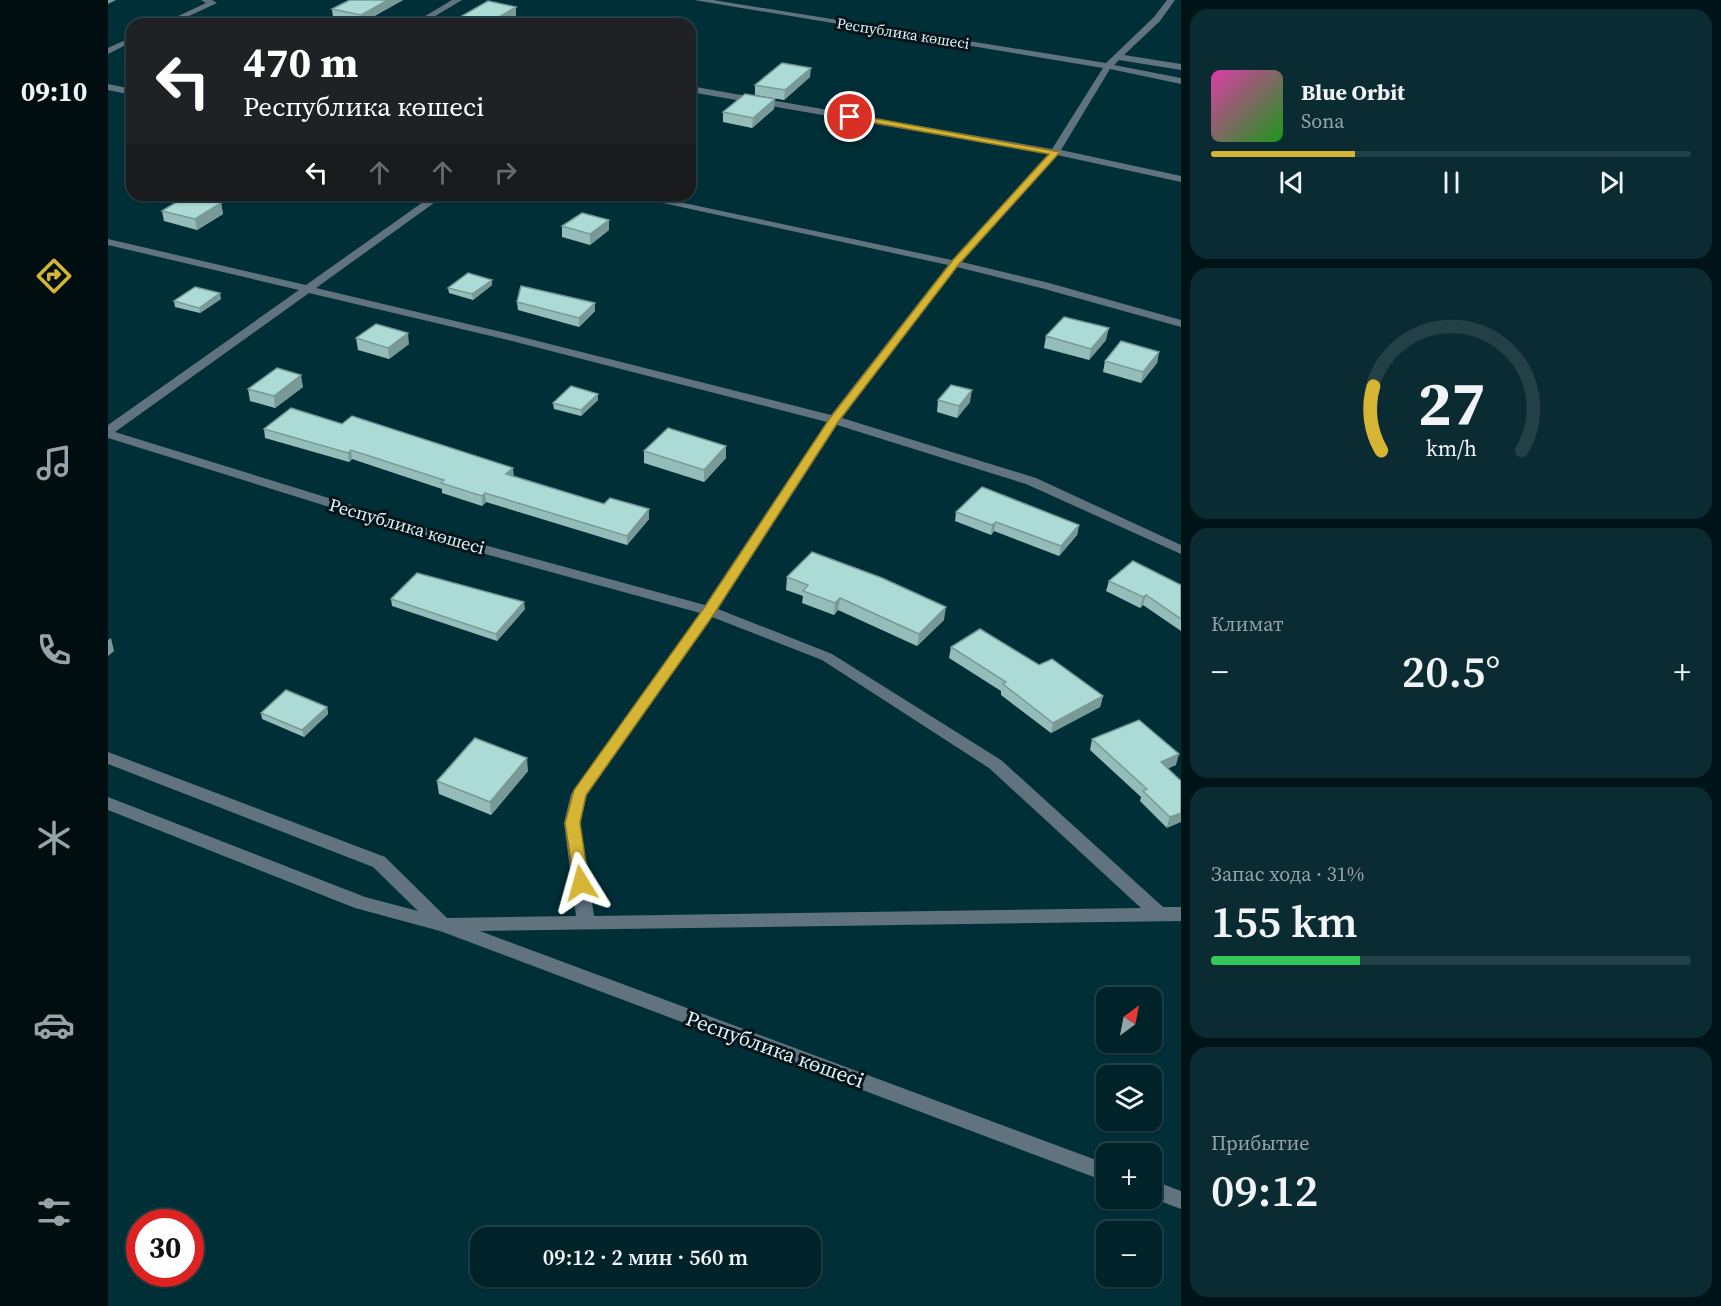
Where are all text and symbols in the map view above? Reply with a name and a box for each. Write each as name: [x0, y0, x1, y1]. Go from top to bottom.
street label: Республика көшесі: [835, 12, 971, 54]
text: 470 m: [243, 33, 358, 91]
icon: left: [144, 42, 222, 120]
text: 09:10: [21, 73, 87, 110]
text: Blue Orbit: [1301, 77, 1405, 107]
text: Республика көшесі: [243, 88, 484, 125]
pin: [824, 91, 875, 142]
icon: arrive: [833, 100, 866, 133]
text: Sona: [1301, 107, 1345, 135]
icon: left: [300, 156, 333, 189]
icon: ahead: [363, 156, 396, 189]
icon: ahead: [426, 156, 459, 189]
icon: right: [489, 156, 522, 189]
icon: previous: [1275, 166, 1308, 199]
icon: pause: [1435, 166, 1468, 199]
icon: next: [1595, 166, 1628, 199]
icon: directions: [33, 255, 75, 297]
text: 27: [1417, 360, 1485, 446]
text: km/h: [1425, 434, 1477, 463]
icon: music: [33, 442, 75, 484]
street label: Республика көшесі: [326, 492, 488, 560]
text: Климат: [1211, 610, 1284, 638]
icon: phone: [33, 629, 75, 671]
text: 20.5°: [1402, 640, 1500, 702]
text: −: [1211, 649, 1229, 694]
text: +: [1674, 649, 1691, 694]
icon: climate: [33, 817, 75, 859]
position arrow: [549, 851, 613, 915]
text: Запас хода · 31%: [1211, 860, 1364, 888]
text: 155 km: [1211, 890, 1358, 952]
north arrow: [1096, 987, 1162, 1053]
map controls: [1096, 987, 1162, 1287]
street label: Республика көшесі: [682, 1003, 868, 1095]
icon: car: [33, 1004, 75, 1046]
button: layers: [1096, 1065, 1162, 1131]
text: Прибытие: [1211, 1129, 1309, 1157]
button: +: [1096, 1143, 1162, 1209]
text: 09:12: [1211, 1159, 1318, 1221]
icon: filters: [33, 1191, 75, 1233]
speed limit sign: 30: [126, 1209, 204, 1287]
button: −: [1096, 1221, 1162, 1287]
text: 09:12 · 2 мин · 560 m: [543, 1242, 748, 1272]

